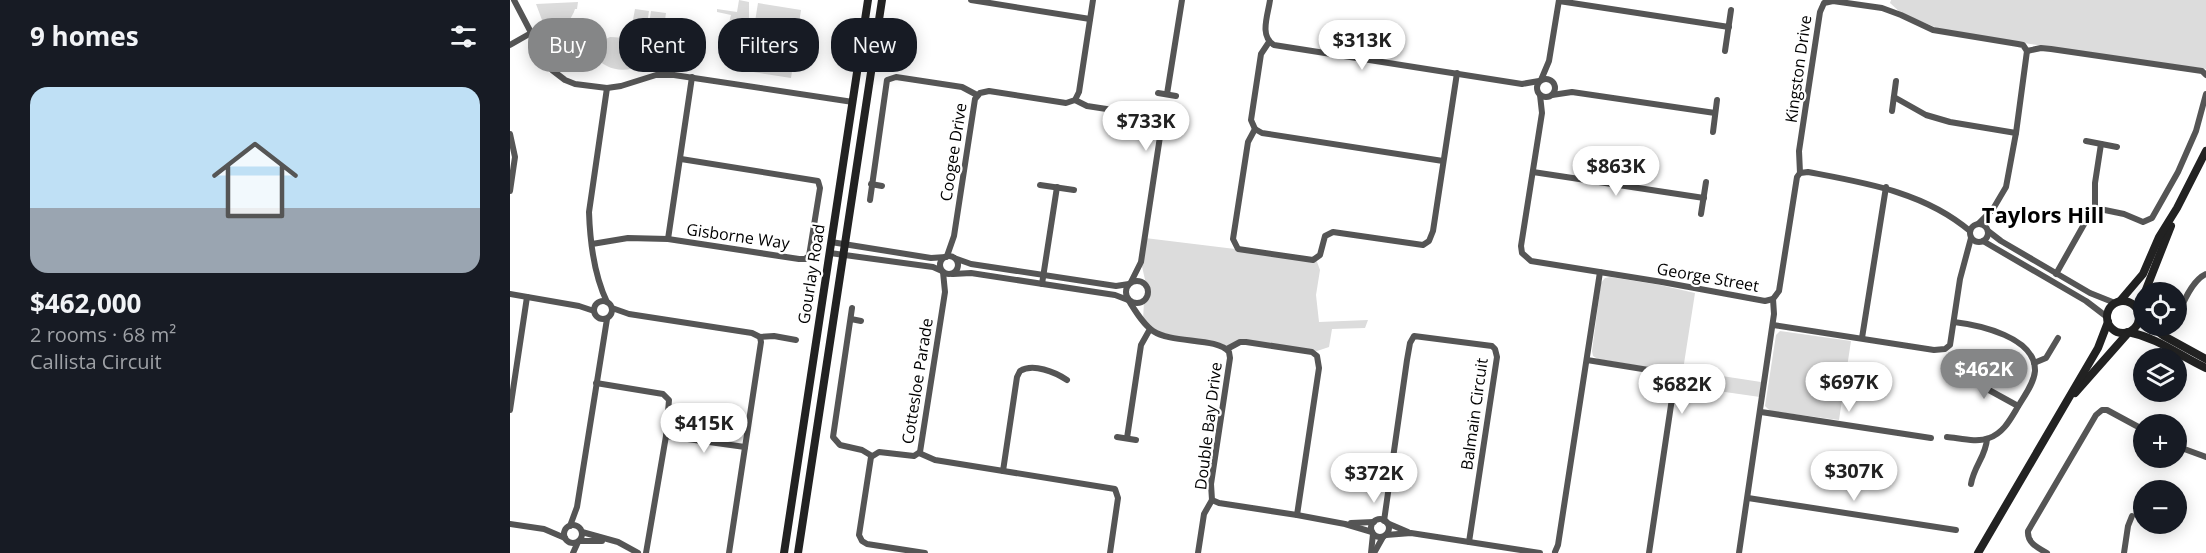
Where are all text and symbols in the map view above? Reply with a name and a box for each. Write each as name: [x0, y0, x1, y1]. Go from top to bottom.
street label: Kingston Drive: [1780, 14, 1816, 124]
text: 9 homes: [30, 18, 139, 54]
chip: Buy: [528, 18, 607, 72]
chip: Rent: [619, 18, 706, 72]
chip: Filters: [718, 18, 819, 72]
chip: New: [831, 18, 917, 72]
icon: filters: [447, 20, 480, 53]
pin: $313K: [1320, 20, 1404, 71]
text: $313K: [1332, 26, 1392, 53]
street label: Coogee Drive: [934, 101, 972, 203]
pin: $733K: [1104, 101, 1188, 152]
text: $733K: [1116, 107, 1176, 134]
icon: home: [201, 126, 309, 234]
pin: $863K: [1574, 146, 1658, 197]
text: $863K: [1586, 152, 1646, 179]
district label: Taylors Hill: [1982, 199, 2104, 229]
street label: Gisborne Way: [685, 218, 792, 254]
street label: Gourlay Road: [792, 222, 830, 326]
street label: George Street: [1655, 257, 1761, 297]
map controls: [2133, 282, 2187, 534]
button: locate: [2133, 282, 2187, 336]
text: $462,000: [30, 285, 141, 321]
street label: Cottesloe Parade: [896, 316, 938, 446]
text: 2 rooms · 68 m²: [30, 321, 176, 348]
text: Callista Circuit: [30, 348, 162, 375]
button: layers: [2133, 348, 2187, 402]
pin: $462K: [1942, 349, 2026, 400]
text: $462K: [1954, 355, 2014, 382]
street label: Balmain Circuit: [1455, 356, 1493, 471]
street label: Double Bay Drive: [1189, 361, 1227, 491]
pin: $697K: [1807, 362, 1891, 413]
pin: $682K: [1640, 364, 1724, 415]
text: $697K: [1819, 368, 1879, 395]
text: $682K: [1652, 370, 1712, 397]
pin: $415K: [662, 403, 746, 454]
text: $415K: [674, 409, 734, 436]
button: +: [2133, 414, 2187, 468]
pin: $307K: [1812, 451, 1896, 502]
pin: $372K: [1332, 453, 1416, 504]
text: $307K: [1824, 457, 1884, 484]
text: $372K: [1344, 459, 1404, 486]
button: −: [2133, 480, 2187, 534]

